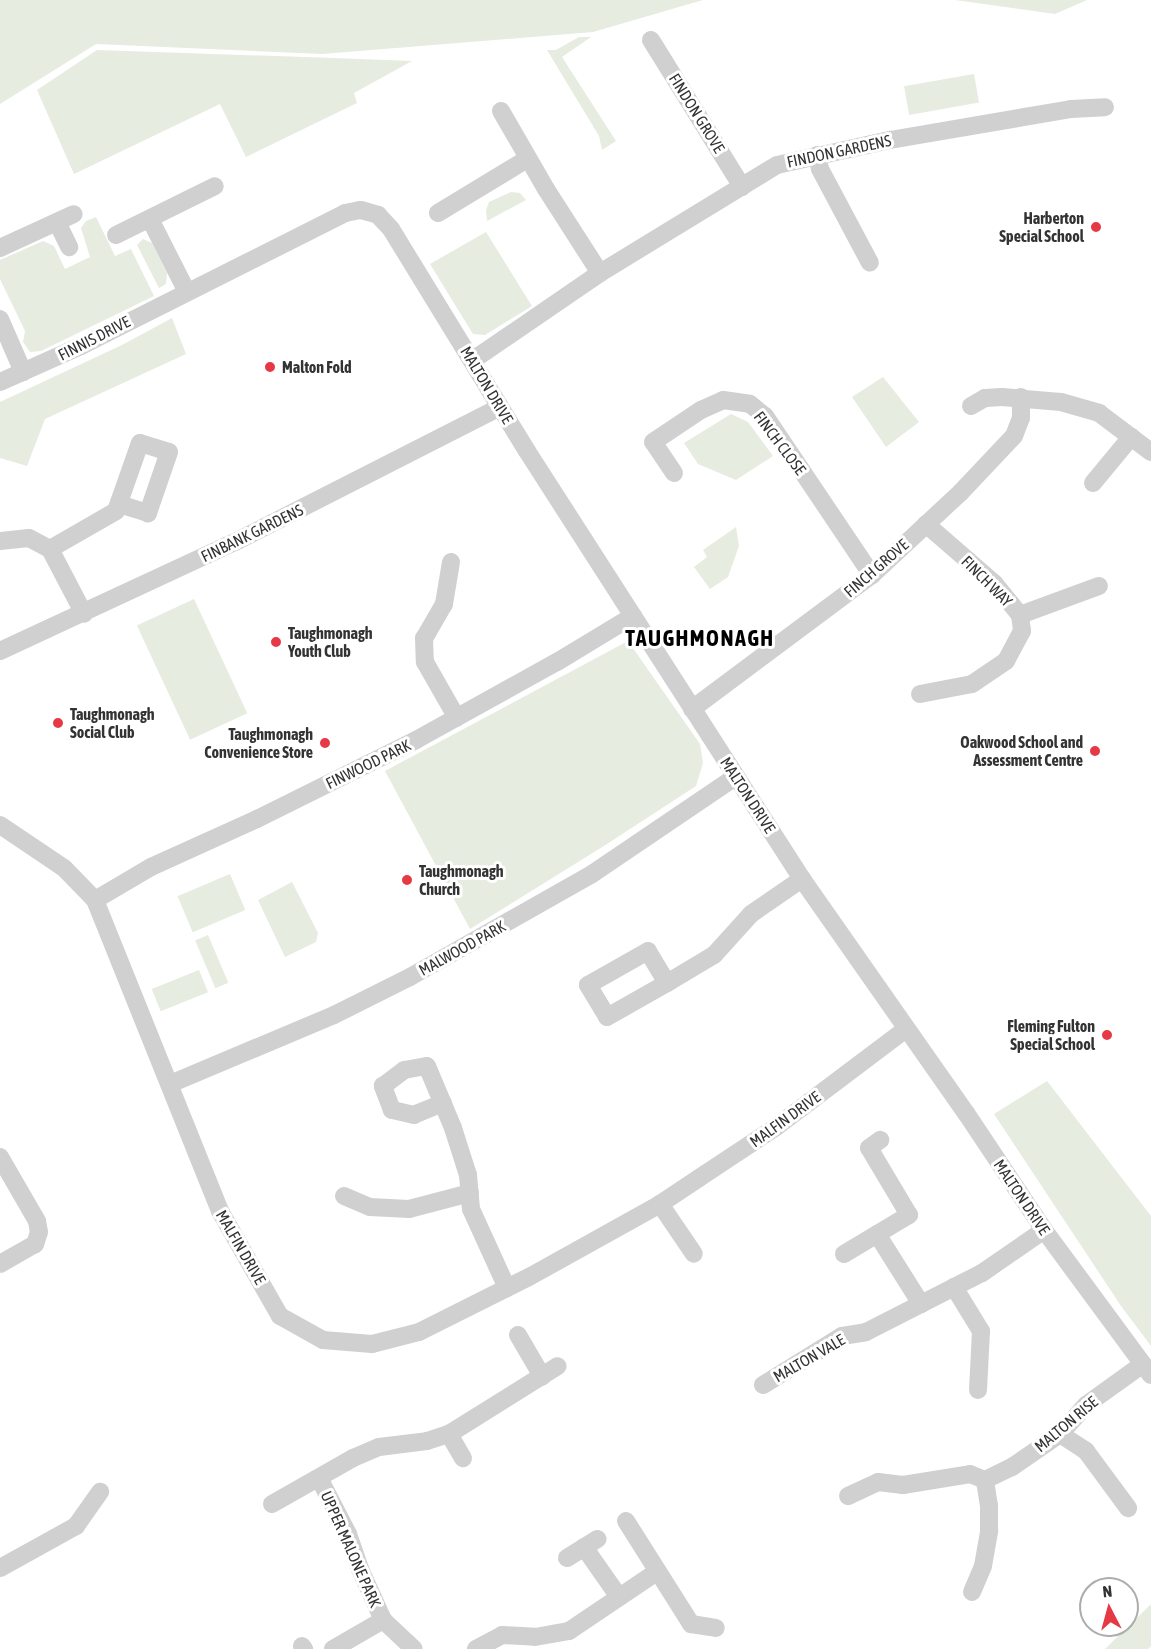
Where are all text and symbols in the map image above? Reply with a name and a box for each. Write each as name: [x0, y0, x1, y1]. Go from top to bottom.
street label: FINDON GROVE: [665, 70, 729, 156]
street label: FINDON GARDENS: [785, 131, 893, 171]
place label: Harberton Special School: [999, 208, 1084, 246]
marker: Harberton Special School: [1089, 220, 1103, 234]
street label: FINNIS DRIVE: [55, 312, 133, 364]
street label: MALTON DRIVE: [456, 343, 518, 427]
place label: Malton Fold: [282, 357, 352, 377]
marker: Malton Fold: [263, 360, 277, 374]
street label: FINCH CLOSE: [750, 407, 810, 479]
street label: FINBANK GARDENS: [198, 500, 306, 566]
street label: FINCH GROVE: [840, 535, 912, 601]
street label: FINCH WAY: [958, 552, 1016, 610]
place label: Taughmonagh Youth Club: [288, 623, 373, 661]
district label: TAUGHMONAGH: [625, 626, 775, 652]
marker: Taughmonagh Youth Club: [269, 635, 283, 649]
place label: Taughmonagh Social Club: [70, 704, 155, 742]
marker: Taughmonagh Social Club: [51, 716, 65, 730]
place label: Taughmonagh Convenience Store: [204, 724, 313, 762]
place label: Oakwood School and Assessment Centre: [960, 732, 1083, 770]
street label: FINWOOD PARK: [322, 735, 414, 793]
marker: Taughmonagh Convenience Store: [318, 736, 332, 750]
marker: Oakwood School and Assessment Centre: [1088, 744, 1102, 758]
street label: MALTON DRIVE: [716, 753, 780, 837]
place label: Taughmonagh Church: [419, 861, 504, 899]
marker: Taughmonagh Church: [400, 873, 414, 887]
street label: MALWOOD PARK: [415, 916, 509, 980]
place label: Fleming Fulton Special School: [1007, 1016, 1095, 1054]
marker: Fleming Fulton Special School: [1100, 1028, 1114, 1042]
street label: MALFIN DRIVE: [746, 1087, 824, 1151]
street label: MALTON DRIVE: [990, 1156, 1054, 1238]
street label: MALFIN DRIVE: [212, 1206, 270, 1288]
street label: MALTON VALE: [770, 1330, 848, 1386]
street label: MALTON RISE: [1030, 1392, 1102, 1456]
street label: UPPER MALONE PARK: [317, 1488, 385, 1610]
north arrow: [1079, 1577, 1139, 1637]
text: N: [1102, 1582, 1113, 1601]

